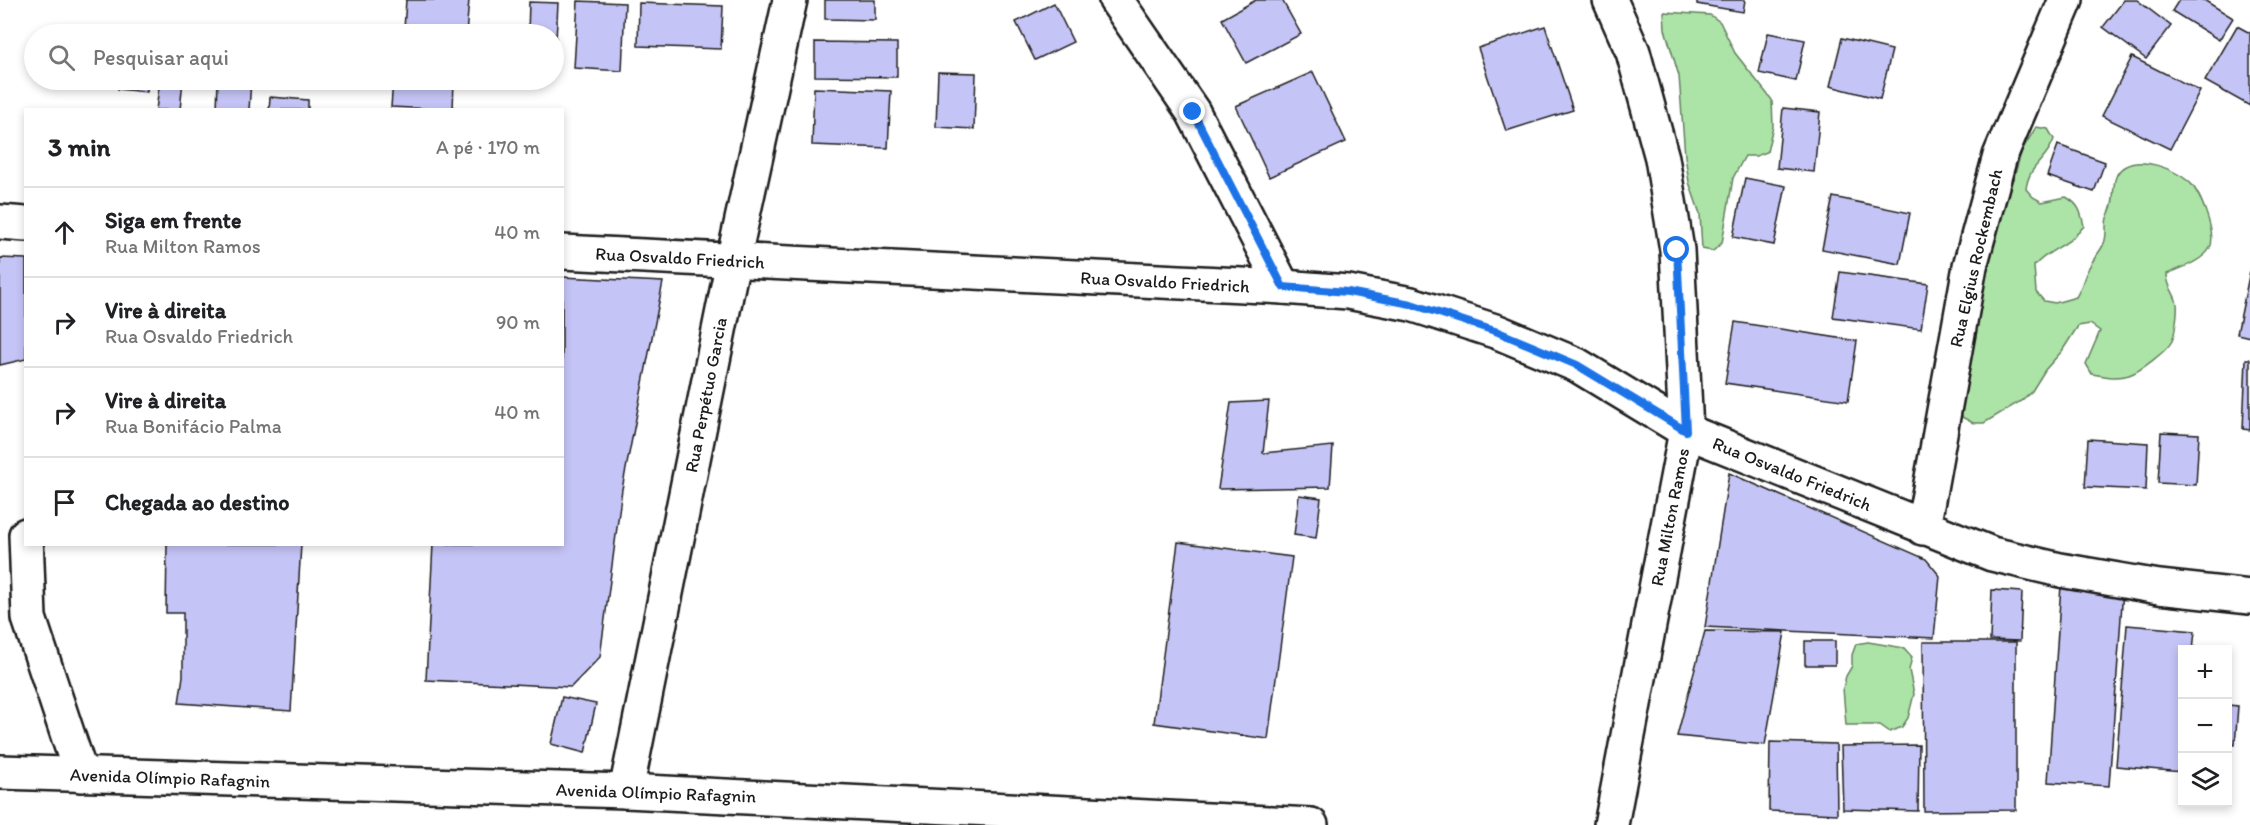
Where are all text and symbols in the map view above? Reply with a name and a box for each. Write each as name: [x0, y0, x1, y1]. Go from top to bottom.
search box: [24, 24, 564, 90]
icon: search: [45, 41, 78, 74]
text: Pesquisar aqui: [93, 44, 229, 71]
route end: [1179, 98, 1205, 124]
text: 3 min: [48, 131, 110, 163]
text: A pé · 170 m: [436, 135, 540, 159]
street label: Rua Elgius Rockembach: [1945, 166, 2007, 349]
text: Siga em frente: [105, 207, 241, 234]
icon: ahead: [48, 216, 81, 249]
text: 40 m: [494, 220, 540, 244]
text: Rua Milton Ramos: [105, 234, 261, 258]
route start: [1663, 236, 1689, 262]
street label: Rua Osvaldo Friedrich: [595, 243, 766, 273]
street label: Rua Osvaldo Friedrich: [1080, 267, 1251, 297]
text: Vire à direita: [105, 297, 226, 324]
icon: right: [48, 306, 81, 339]
text: 90 m: [496, 310, 540, 334]
street label: Rua Perpétuo Garcia: [680, 315, 732, 475]
text: Rua Osvaldo Friedrich: [105, 324, 293, 348]
text: Vire à direita: [105, 387, 226, 414]
icon: right: [48, 396, 81, 429]
text: 40 m: [494, 400, 540, 424]
text: Rua Bonifácio Palma: [105, 414, 282, 438]
street label: Rua Osvaldo Friedrich: [1709, 432, 1875, 516]
street label: Rua Milton Ramos: [1646, 446, 1694, 588]
icon: arrive: [48, 486, 81, 519]
text: Chegada ao destino: [105, 489, 289, 516]
map controls: [2178, 645, 2232, 807]
button: +: [2178, 645, 2232, 699]
button: −: [2178, 699, 2232, 753]
button: layers: [2178, 753, 2232, 807]
street label: Avenida Olímpio Rafagnin: [70, 764, 270, 792]
street label: Avenida Olímpio Rafagnin: [556, 779, 756, 807]

